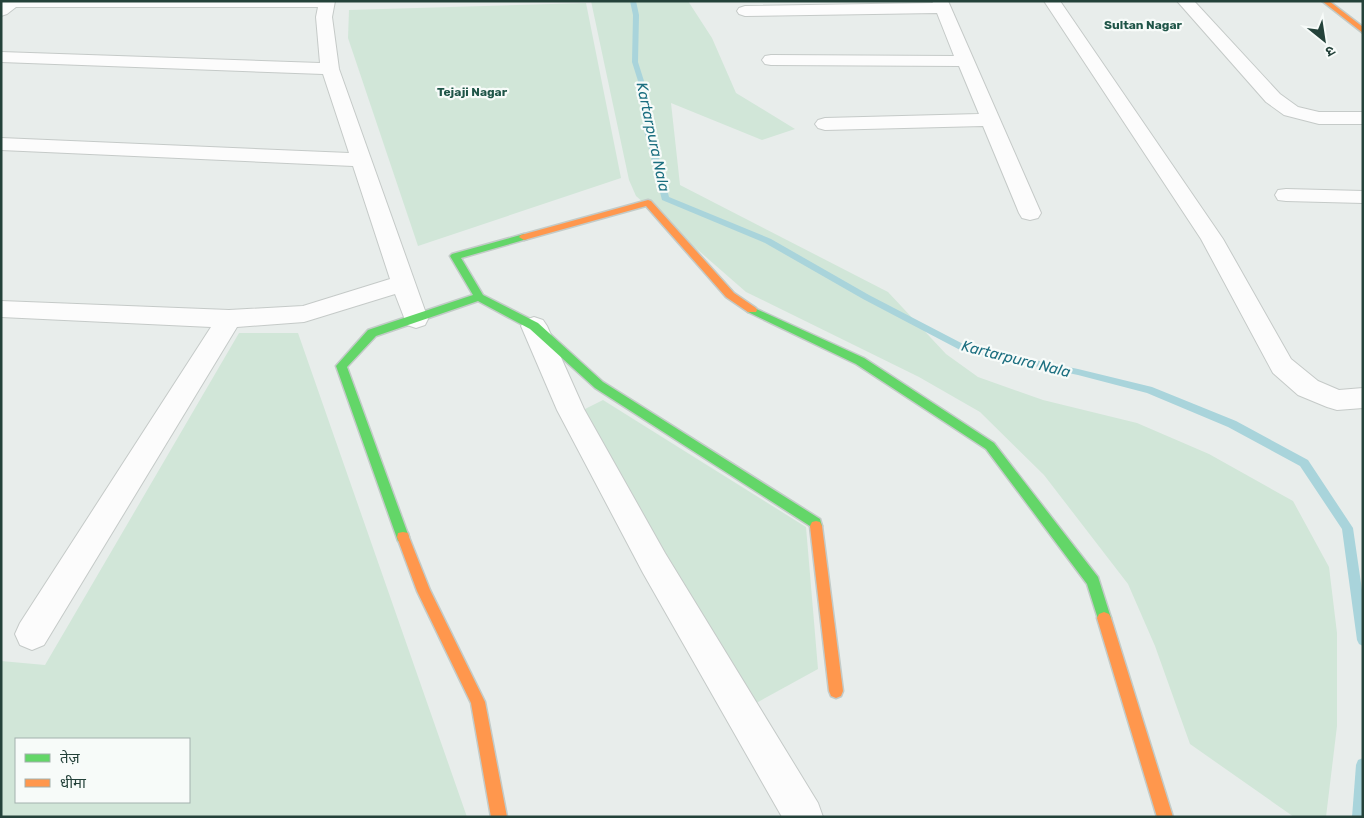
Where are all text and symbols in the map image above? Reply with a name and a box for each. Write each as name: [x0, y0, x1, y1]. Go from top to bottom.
north arrow: [1299, 15, 1349, 65]
district label: Sultan Nagar: [1104, 18, 1182, 32]
text: उ: [1322, 41, 1338, 61]
water label: Kartarpura Nala: [633, 81, 673, 194]
district label: Tejaji Nagar: [437, 85, 508, 99]
water label: Kartarpura Nala: [960, 337, 1072, 381]
legend: [15, 738, 190, 803]
text: तेज़: [60, 749, 81, 767]
text: धीमा: [60, 774, 87, 792]

